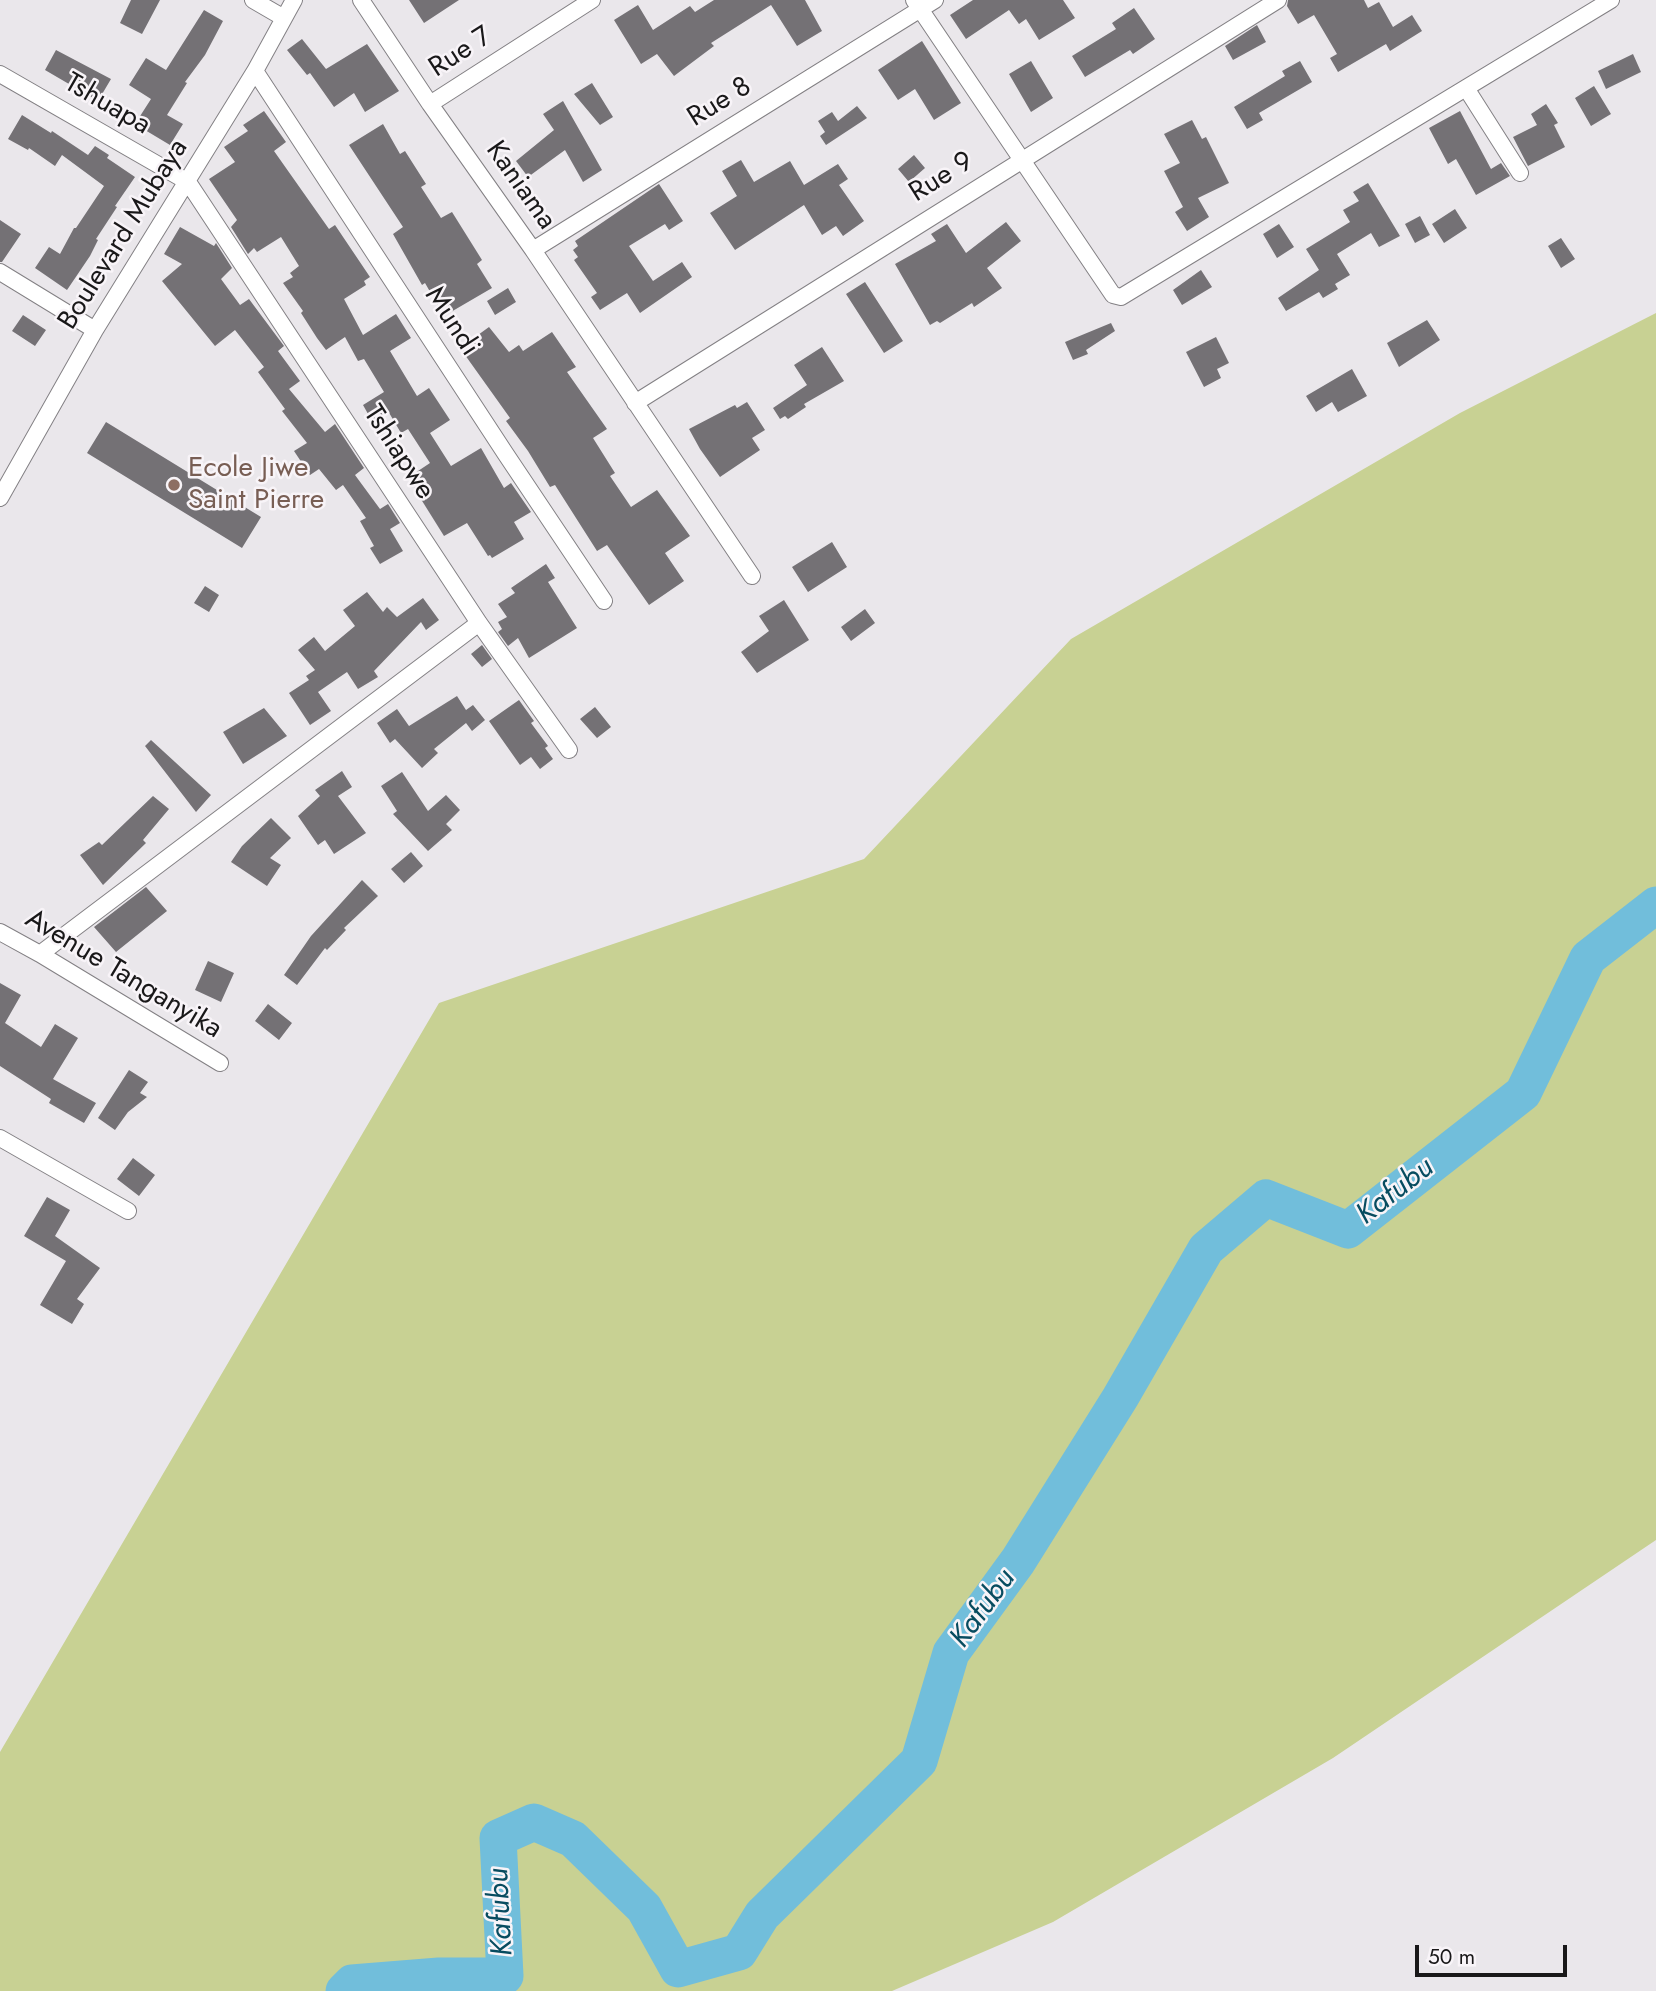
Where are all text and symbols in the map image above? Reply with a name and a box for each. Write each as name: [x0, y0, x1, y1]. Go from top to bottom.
street label: Rue 7: [423, 20, 499, 86]
street label: Tshuapa: [58, 67, 156, 143]
street label: Rue 8: [682, 71, 758, 135]
street label: Boulevard Mubaya: [52, 134, 196, 336]
street label: Kaniama: [478, 135, 562, 237]
street label: Rue 9: [904, 145, 980, 211]
street label: Mundi: [416, 281, 486, 363]
street label: Tshiapwe: [355, 400, 441, 506]
place label: Ecole Jiwe Saint Pierre: [188, 452, 324, 518]
marker: Ecole Jiwe Saint Pierre: [166, 477, 182, 493]
street label: Avenue Tanganyika: [19, 903, 227, 1047]
water label: Kafubu: [1350, 1151, 1442, 1233]
water label: Kafubu: [943, 1563, 1025, 1655]
water label: Kafubu: [482, 1867, 522, 1957]
scale bar: [1418, 1932, 1570, 1976]
text: 50 m: [1428, 1942, 1475, 1972]

